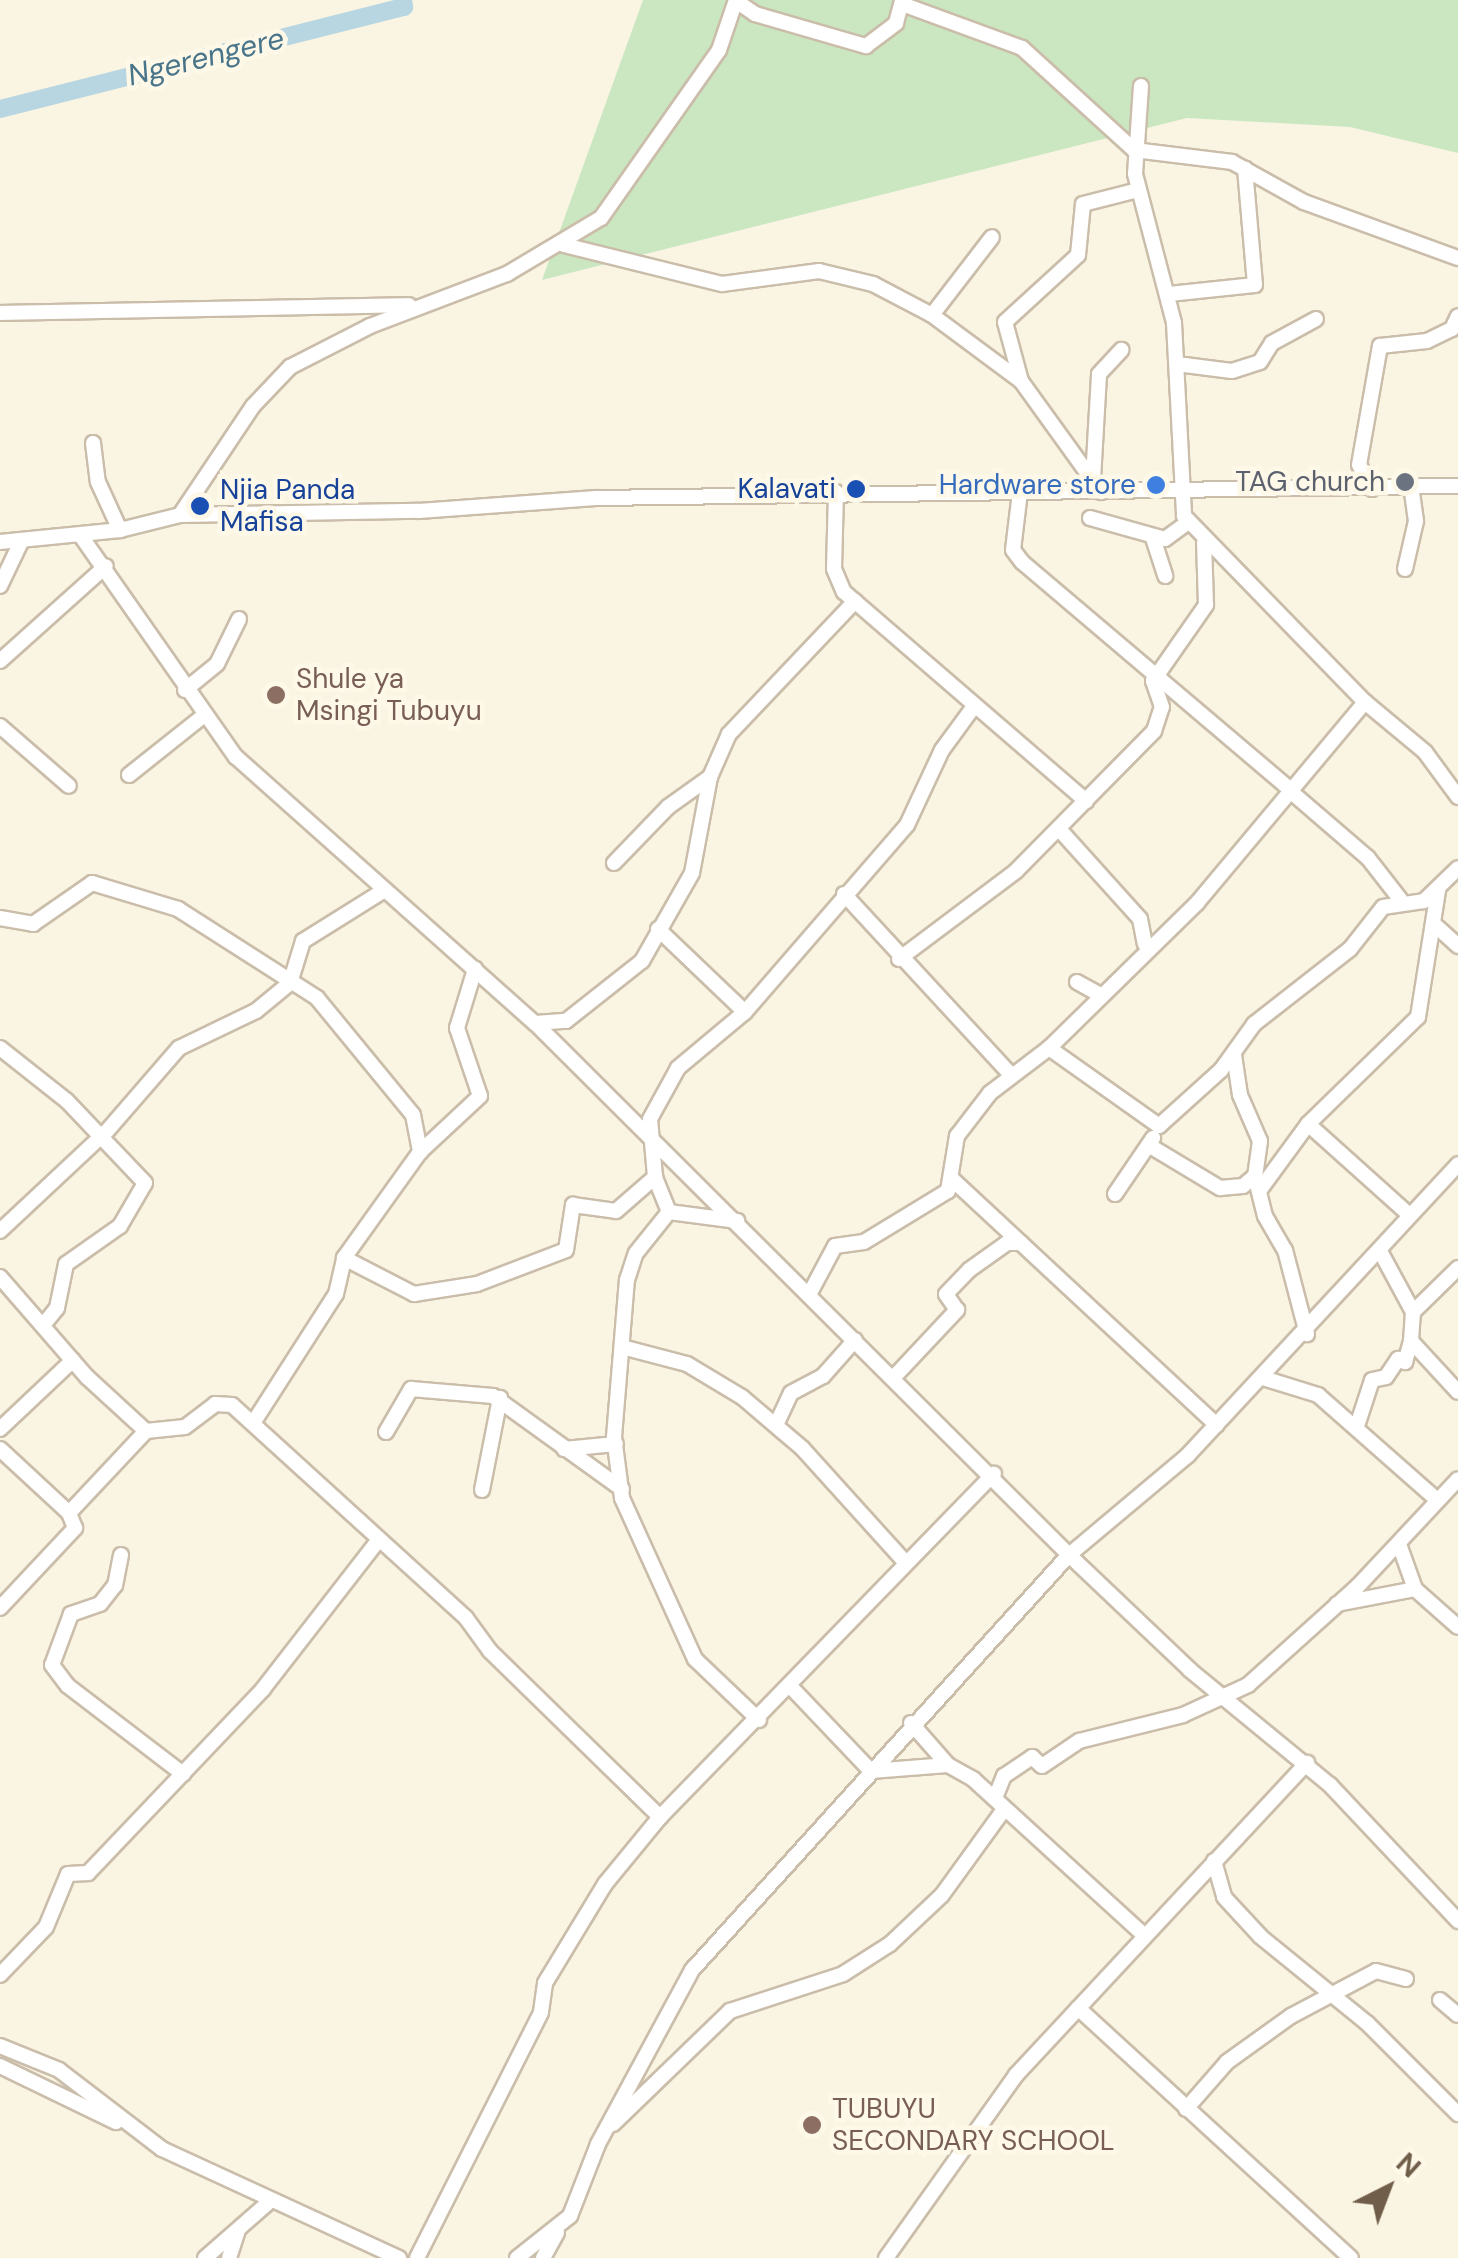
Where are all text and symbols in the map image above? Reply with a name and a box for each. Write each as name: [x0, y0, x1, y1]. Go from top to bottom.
water label: Ngerengere: [124, 20, 288, 94]
place label: TAG church: [1235, 465, 1385, 499]
place label: Hardware store: [939, 468, 1136, 502]
marker: TAG church: [1394, 471, 1416, 493]
place label: Kalavati: [737, 472, 836, 506]
place label: Njia Panda Mafisa: [220, 473, 355, 539]
marker: Hardware store: [1145, 474, 1167, 496]
marker: Kalavati: [845, 478, 867, 500]
marker: Njia Panda Mafisa: [189, 495, 211, 517]
place label: Shule ya Msingi Tubuyu: [296, 662, 482, 728]
marker: Shule ya Msingi Tubuyu: [265, 684, 287, 706]
place label: TUBUYU SECONDARY SCHOOL: [832, 2092, 1115, 2158]
marker: TUBUYU SECONDARY SCHOOL: [801, 2114, 823, 2136]
north arrow: [1338, 2138, 1438, 2238]
text: N: [1388, 2145, 1428, 2186]

